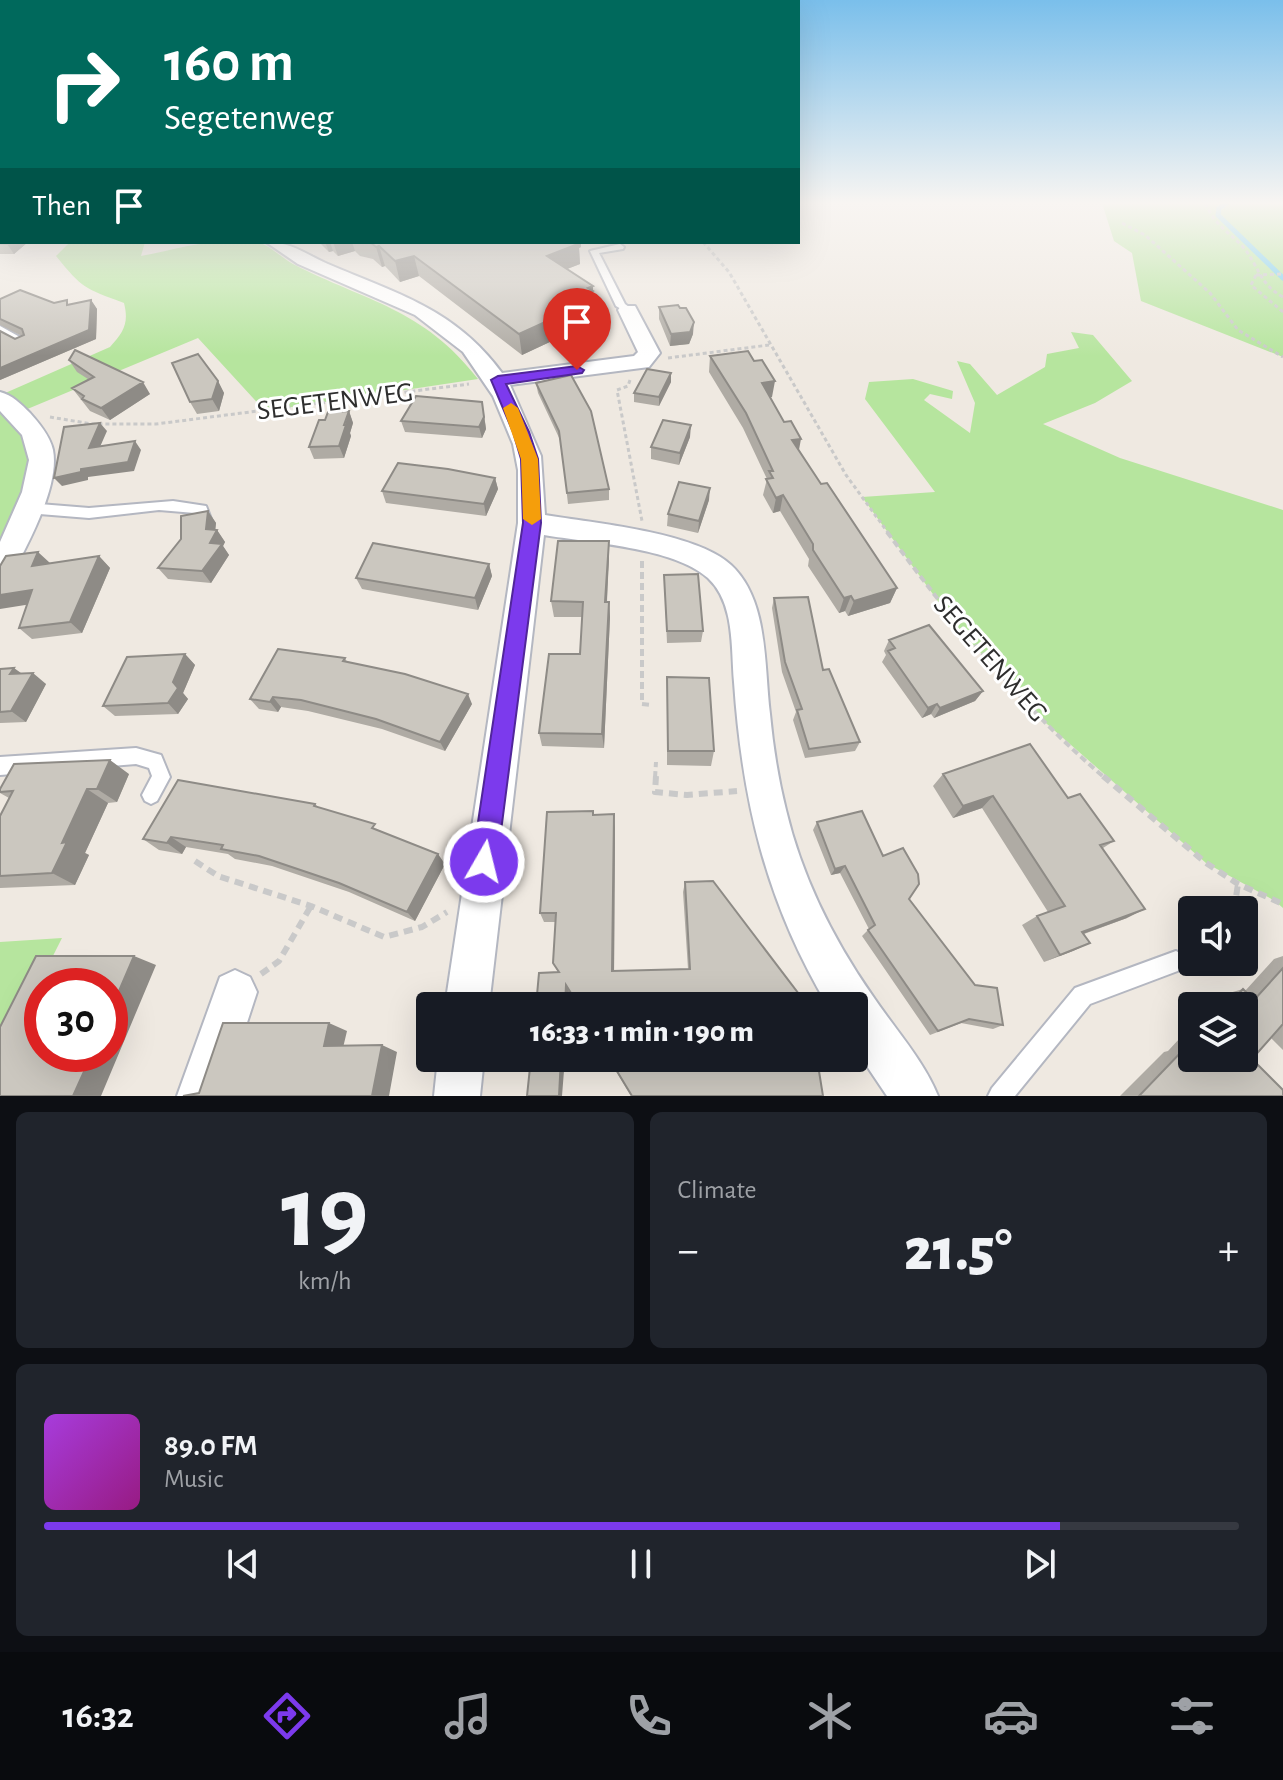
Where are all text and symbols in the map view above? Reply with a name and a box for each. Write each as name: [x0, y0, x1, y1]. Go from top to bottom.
icon: right: [32, 32, 136, 136]
text: 160 m: [164, 35, 294, 91]
text: Segetenweg: [164, 100, 334, 136]
icon: arrive: [107, 184, 151, 228]
text: Then: [32, 191, 91, 221]
pin: [543, 288, 611, 370]
icon: arrive: [555, 300, 599, 344]
street label: SEGETENWEG: [255, 379, 415, 425]
street label: SEGETENWEG: [928, 590, 1052, 728]
position arrow: [442, 820, 526, 904]
map controls: [1178, 896, 1258, 1072]
button: sound: [1178, 896, 1258, 976]
speed limit sign: 30: [24, 968, 128, 1072]
button: layers: [1178, 992, 1258, 1072]
text: 16:33 · 1 min · 190 m: [530, 1017, 754, 1047]
text: 19: [281, 1162, 369, 1266]
text: Climate: [678, 1177, 756, 1203]
text: 21.5°: [904, 1221, 1012, 1281]
text: −: [678, 1229, 699, 1273]
text: +: [1218, 1229, 1239, 1273]
text: km/h: [298, 1268, 352, 1294]
text: 89.0 FM: [164, 1431, 258, 1461]
text: Music: [164, 1466, 223, 1492]
icon: previous: [221, 1542, 265, 1586]
icon: pause: [619, 1542, 663, 1586]
icon: next: [1018, 1542, 1062, 1586]
icon: directions: [259, 1688, 315, 1744]
icon: music: [440, 1688, 496, 1744]
icon: phone: [621, 1688, 677, 1744]
icon: climate: [802, 1688, 858, 1744]
icon: car: [983, 1688, 1039, 1744]
icon: filters: [1164, 1688, 1220, 1744]
text: 16:32: [63, 1698, 134, 1734]

